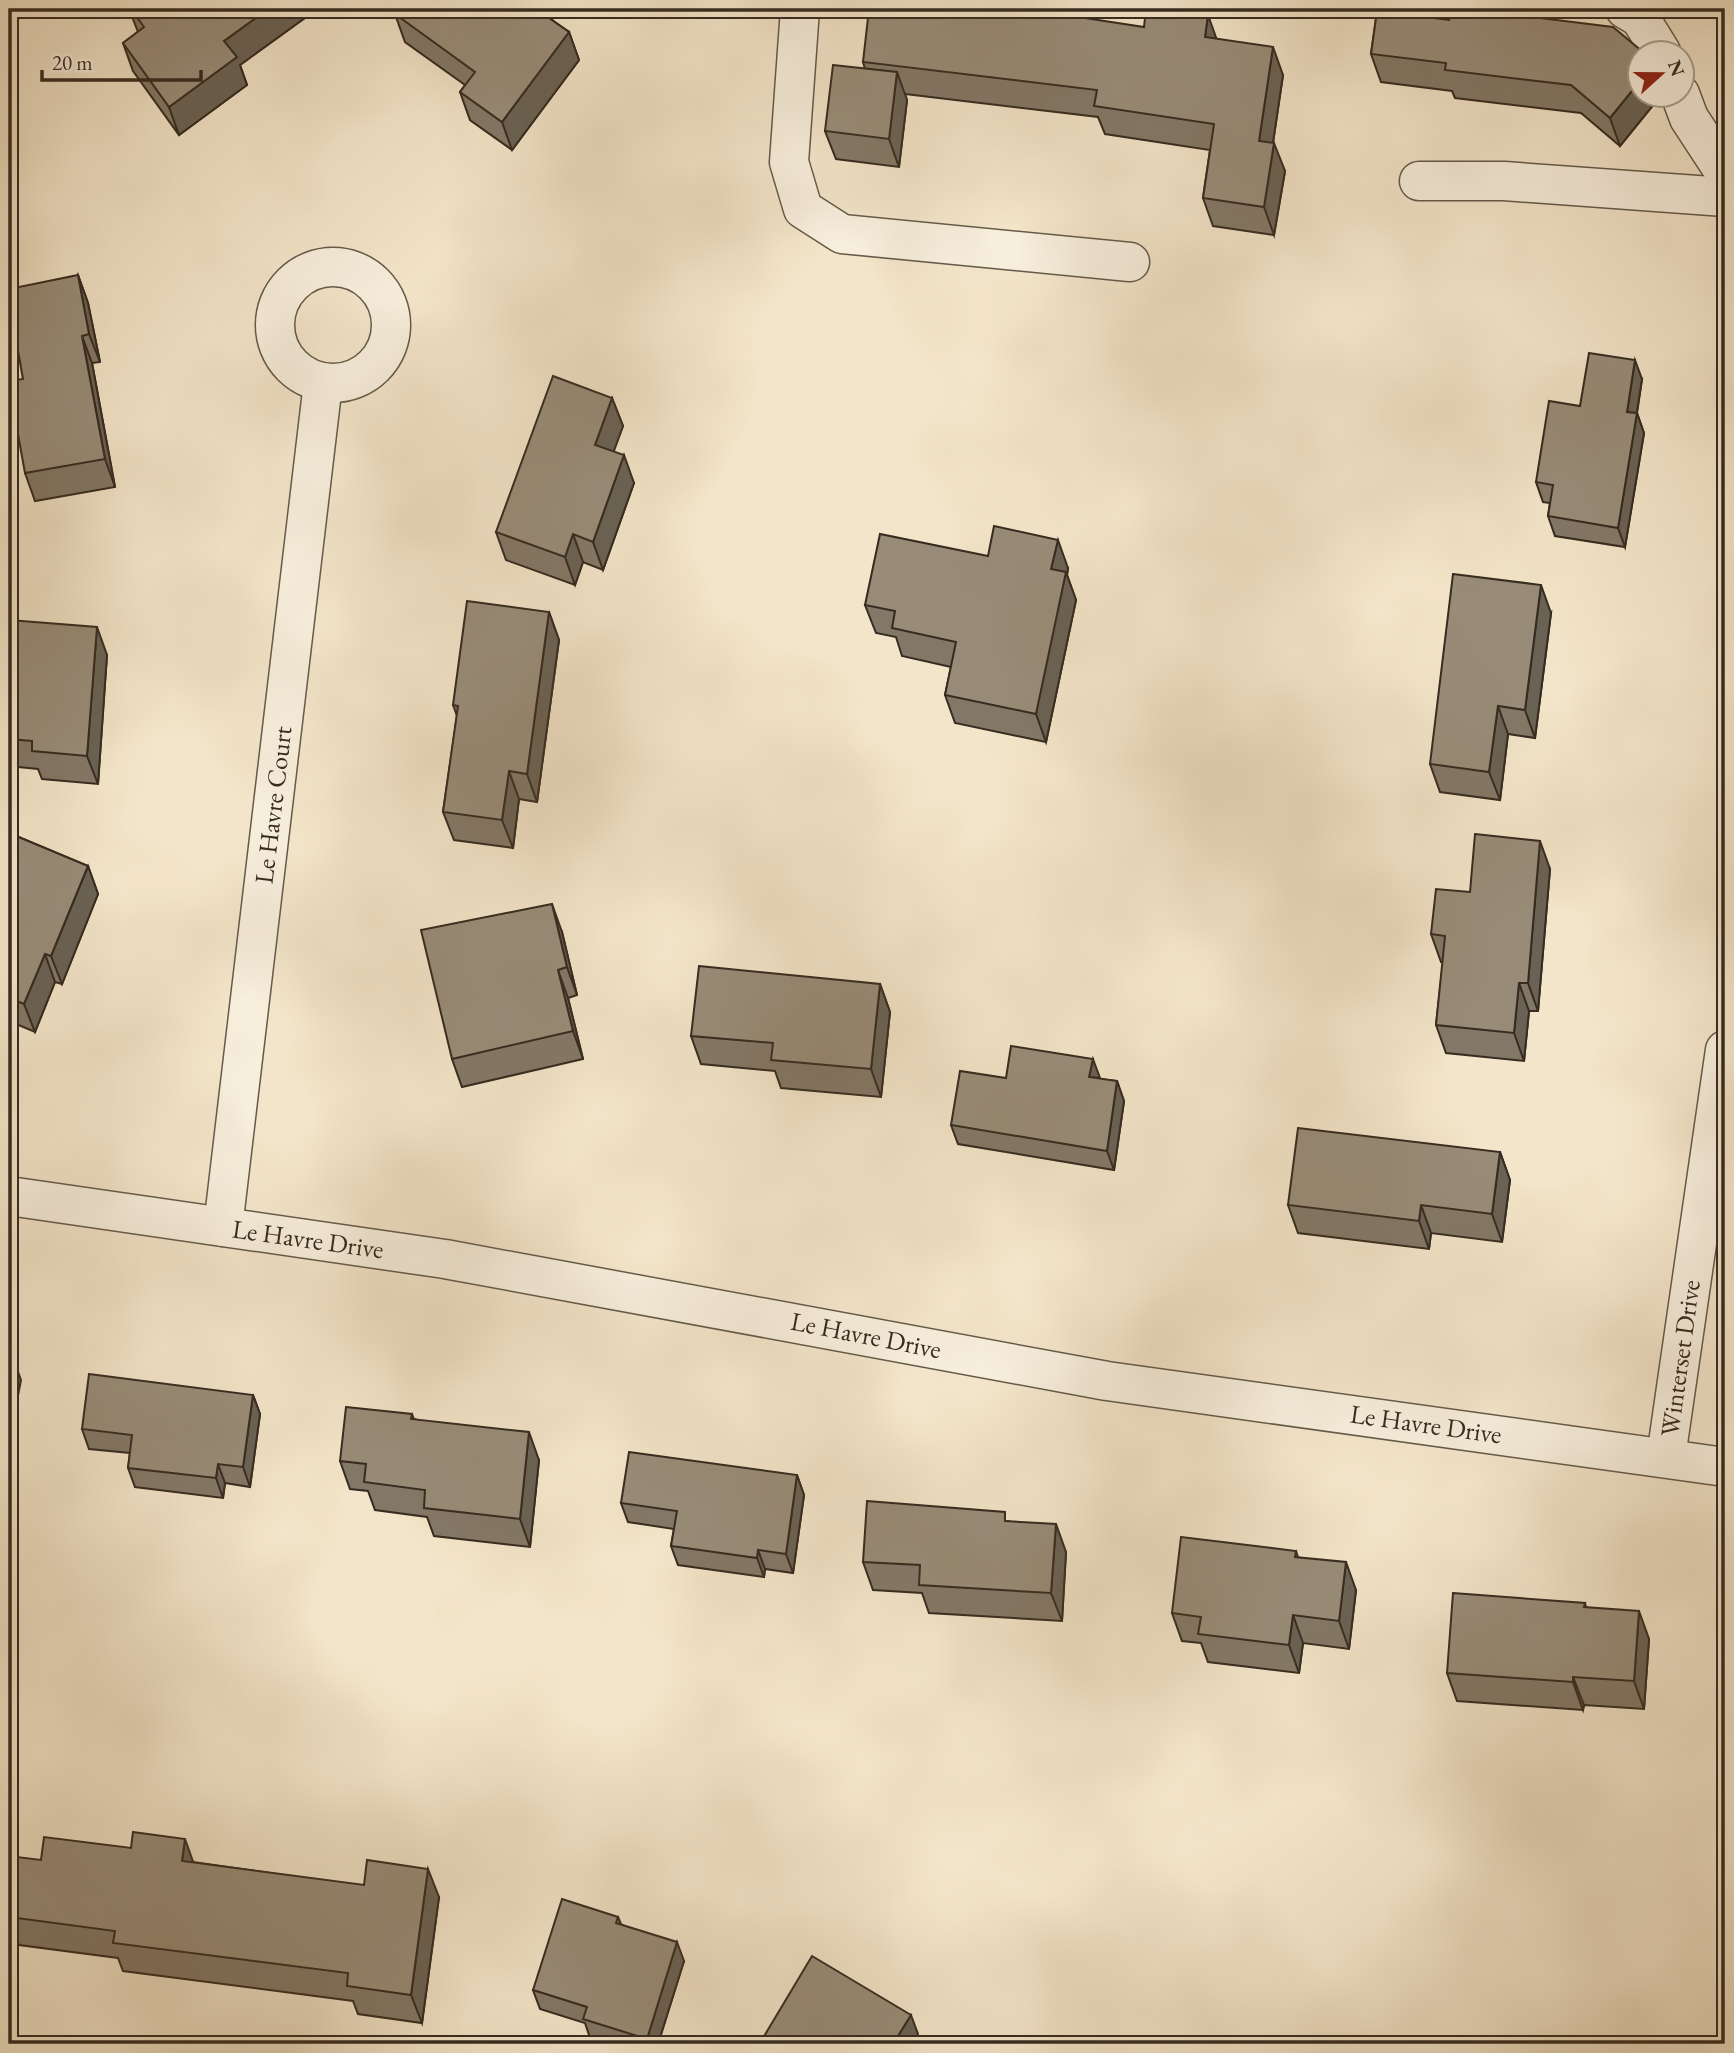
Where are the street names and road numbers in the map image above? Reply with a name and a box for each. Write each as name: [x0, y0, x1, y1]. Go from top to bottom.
street label: Le Havre Court: [246, 724, 300, 886]
street label: Le Havre Drive: [230, 1212, 386, 1266]
street label: Winterset Drive: [1652, 1277, 1708, 1439]
street label: Le Havre Drive: [788, 1304, 944, 1366]
street label: Le Havre Drive: [1348, 1397, 1504, 1451]

